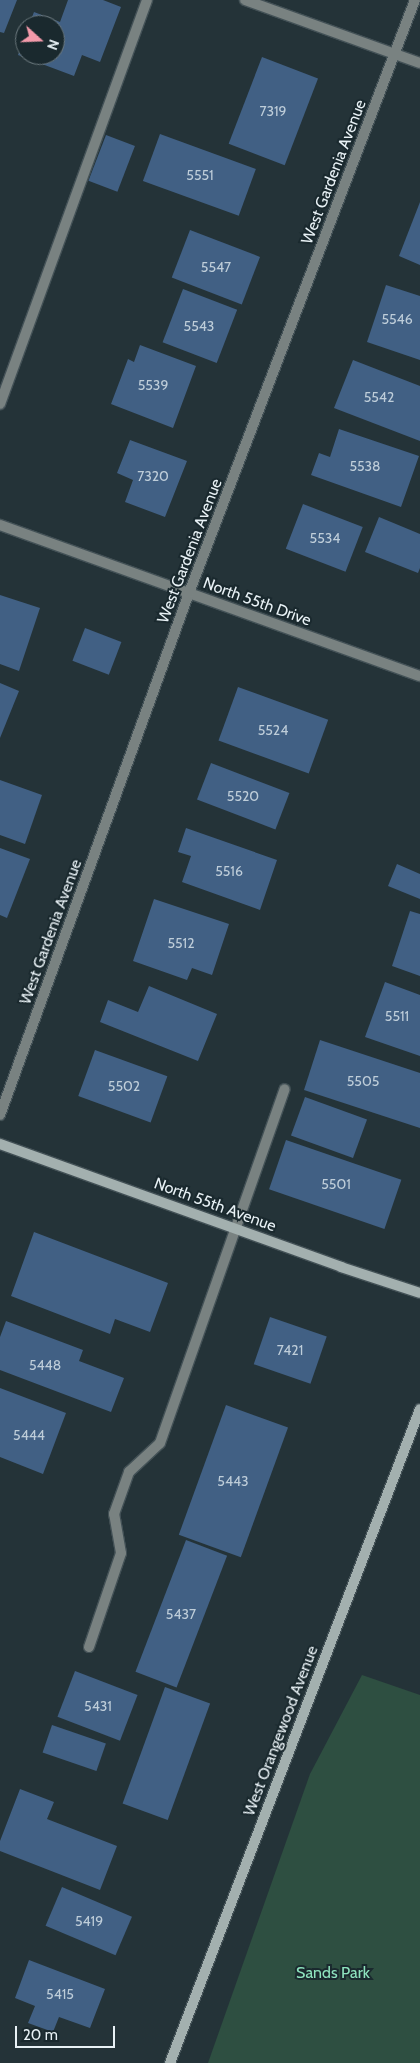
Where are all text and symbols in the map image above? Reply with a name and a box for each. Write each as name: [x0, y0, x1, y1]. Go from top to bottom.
north arrow: [15, 15, 65, 65]
text: N: [43, 37, 63, 53]
street label: West Gardenia Avenue: [298, 97, 370, 247]
house number: 7319: [259, 103, 287, 119]
house number: 5551: [186, 167, 214, 183]
house number: 5547: [201, 259, 231, 275]
house number: 5546: [381, 311, 413, 327]
house number: 5543: [184, 318, 214, 334]
house number: 5539: [138, 377, 168, 393]
house number: 5542: [364, 389, 394, 405]
house number: 5538: [349, 458, 381, 474]
house number: 7320: [137, 468, 169, 484]
street label: West Gardenia Avenue: [154, 476, 226, 626]
house number: 5534: [310, 530, 340, 546]
street label: North 55th Drive: [200, 574, 314, 630]
house number: 5524: [258, 722, 288, 738]
house number: 5520: [227, 788, 259, 804]
street label: West Gardenia Avenue: [16, 857, 86, 1007]
house number: 5516: [215, 863, 243, 879]
house number: 5512: [167, 935, 195, 951]
house number: 5511: [385, 1008, 409, 1024]
house number: 5505: [347, 1073, 379, 1089]
house number: 5502: [108, 1078, 140, 1094]
street label: North 55th Avenue: [151, 1174, 279, 1236]
house number: 5501: [321, 1176, 351, 1192]
house number: 7421: [277, 1342, 303, 1358]
house number: 5448: [29, 1357, 61, 1373]
house number: 5444: [13, 1427, 45, 1443]
house number: 5443: [217, 1473, 249, 1489]
house number: 5437: [166, 1606, 196, 1622]
street label: West Orangewood Avenue: [240, 1643, 322, 1819]
house number: 5431: [84, 1698, 112, 1714]
house number: 5419: [75, 1913, 103, 1929]
park label: Sands Park: [296, 1963, 370, 1983]
house number: 5415: [46, 1986, 74, 2002]
scale bar: [18, 2016, 118, 2048]
text: 20 m: [23, 2026, 58, 2044]

